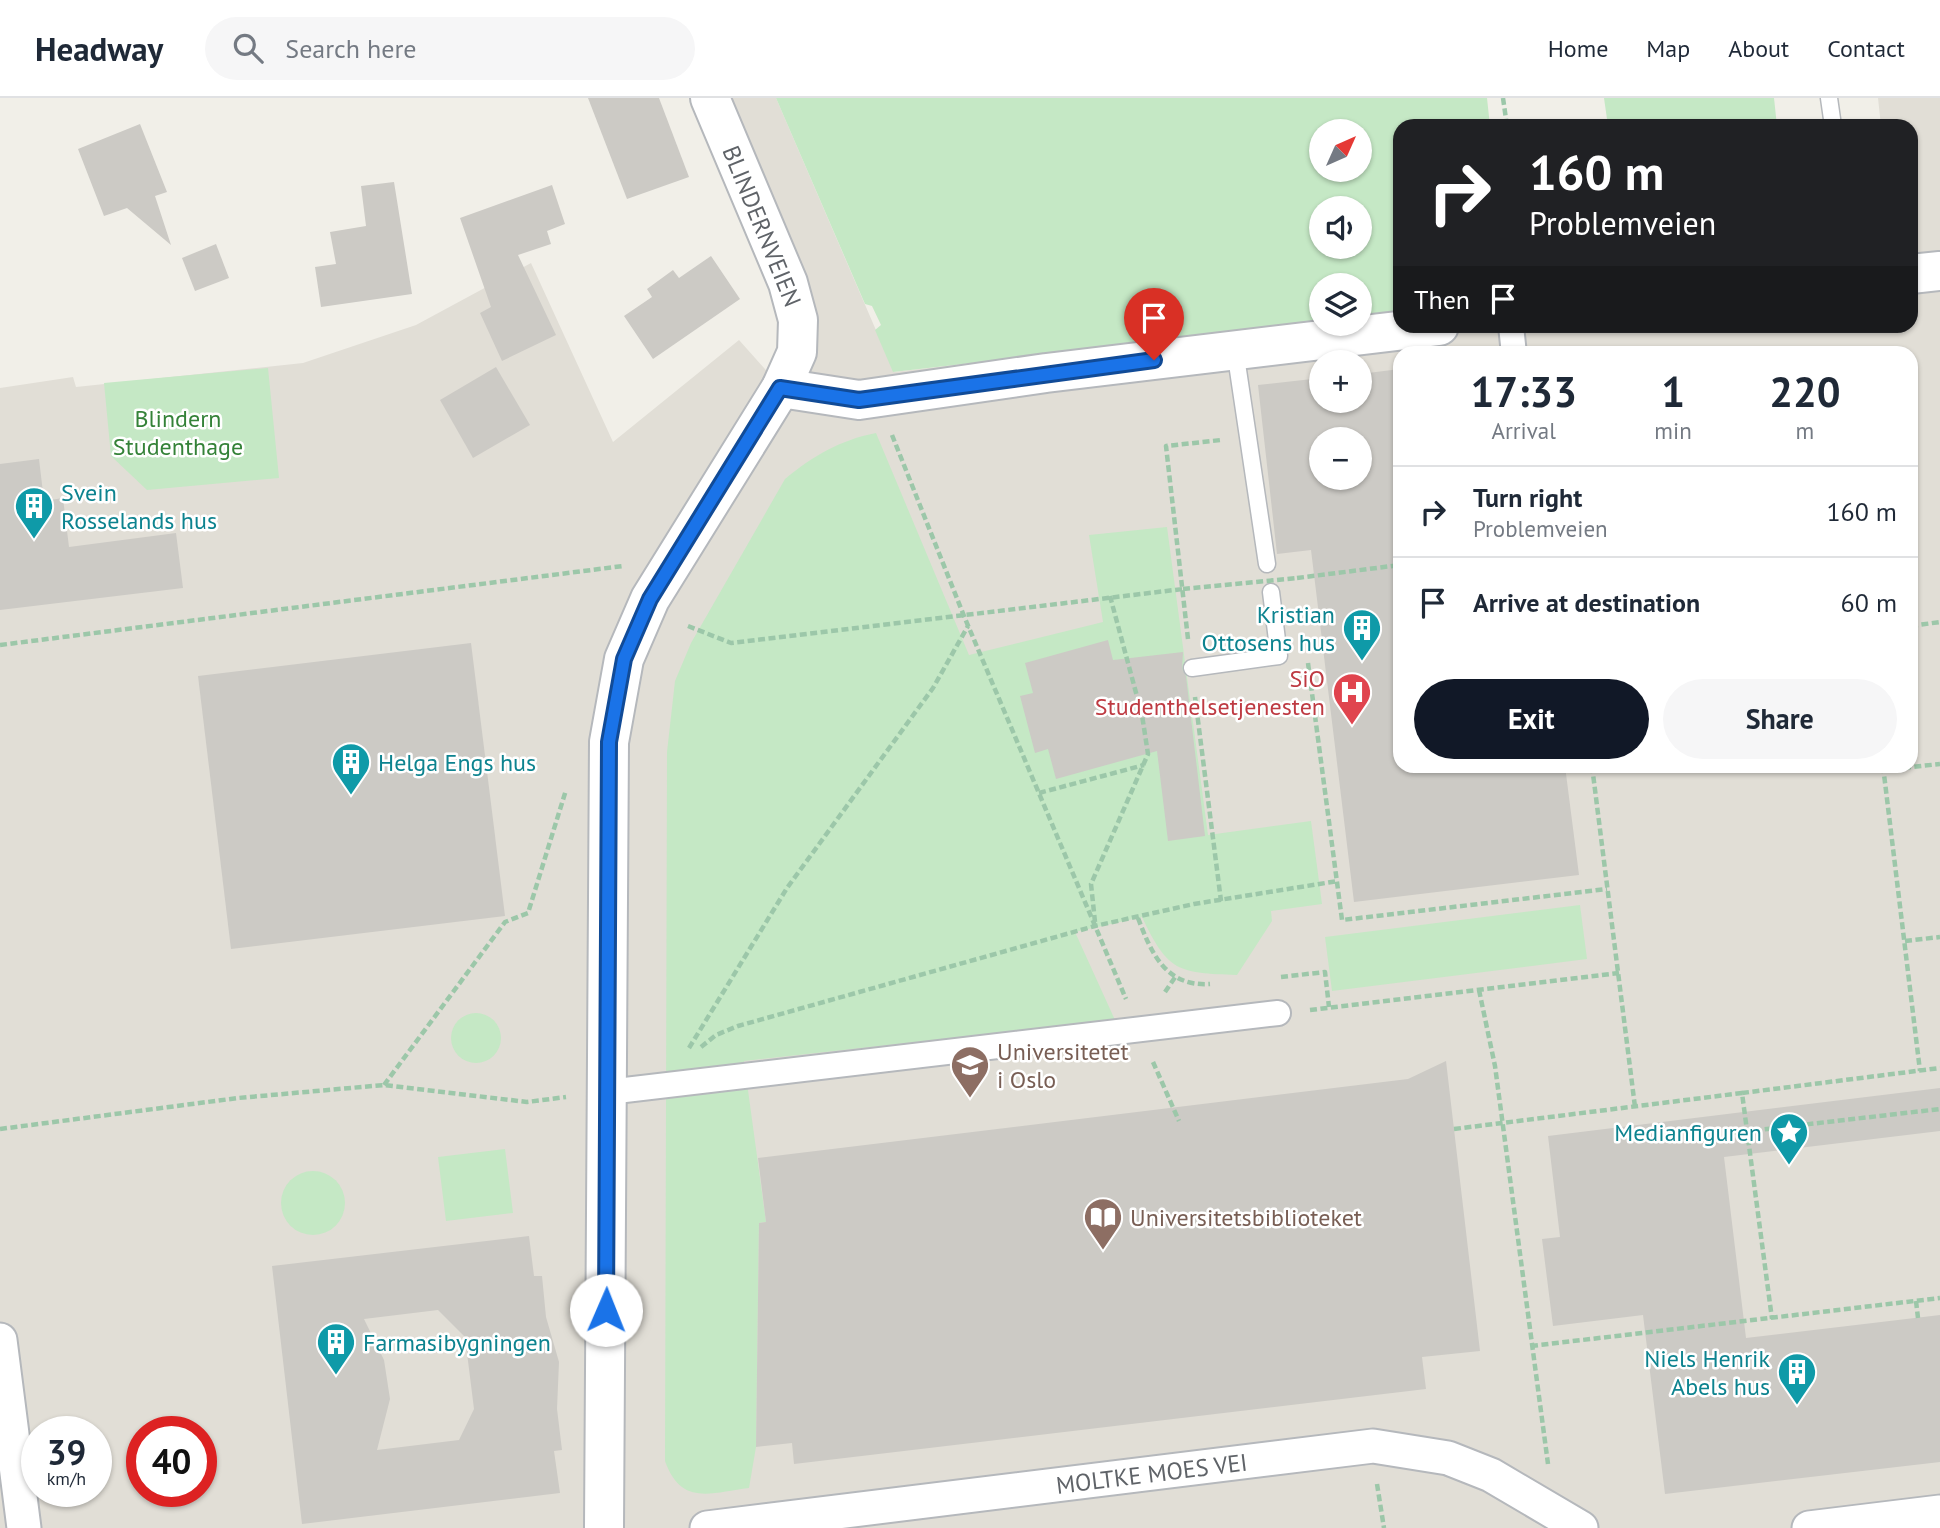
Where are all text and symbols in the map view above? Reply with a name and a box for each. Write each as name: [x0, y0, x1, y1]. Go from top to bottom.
search box: [205, 17, 695, 80]
text: Headway: [35, 27, 163, 70]
icon: search: [229, 29, 267, 67]
text: Search here: [285, 32, 416, 65]
text: Home: [1548, 33, 1608, 64]
text: Map: [1646, 33, 1690, 64]
text: About: [1728, 33, 1789, 64]
text: Contact: [1827, 33, 1905, 64]
north arrow: [1309, 119, 1372, 182]
map controls: [1309, 119, 1372, 490]
text: 160 m: [1529, 140, 1664, 204]
street label: BLINDERNVEIEN: [716, 141, 808, 311]
icon: right: [1414, 147, 1505, 238]
button: sound: [1309, 196, 1372, 259]
text: Problemveien: [1529, 202, 1716, 244]
button: layers: [1309, 273, 1372, 336]
icon: arrive: [1484, 280, 1522, 318]
text: Then: [1414, 283, 1470, 316]
pin: [1124, 288, 1184, 360]
icon: arrive: [1135, 299, 1173, 337]
button: +: [1309, 350, 1372, 413]
text: 17:33: [1470, 364, 1577, 419]
text: 1: [1661, 364, 1685, 419]
text: 220: [1769, 364, 1841, 419]
park label: Blindern Studenthage: [113, 403, 243, 462]
text: Arrival: [1491, 416, 1556, 445]
text: min: [1654, 416, 1692, 445]
text: m: [1796, 416, 1814, 445]
button: −: [1309, 427, 1372, 490]
place label: Svein Rosselands hus: [61, 477, 217, 536]
text: Turn right: [1473, 481, 1582, 514]
building icon: Svein Rosselands hus: [13, 485, 55, 540]
icon: right: [1414, 493, 1452, 531]
text: 160 m: [1826, 495, 1897, 528]
text: Problemveien: [1473, 514, 1608, 543]
icon: arrive: [1414, 584, 1452, 622]
text: Arrive at destination: [1473, 586, 1700, 619]
text: 60 m: [1841, 586, 1897, 619]
place label: Kristian Ottosens hus: [1202, 599, 1335, 658]
building icon: Kristian Ottosens hus: [1341, 607, 1383, 662]
place label: SiO Studenthelsetjenesten: [1095, 663, 1325, 722]
hospital icon: SiO Studenthelsetjenesten: [1331, 671, 1373, 726]
button: Exit: [1414, 679, 1649, 759]
button: Share: [1663, 679, 1897, 759]
building icon: Helga Engs hus: [330, 741, 372, 796]
place label: Helga Engs hus: [378, 747, 536, 778]
place label: Universitetet i Oslo: [997, 1036, 1129, 1095]
school or university icon: Universitetet i Oslo: [949, 1044, 991, 1099]
place icon: Medianfiguren: [1768, 1111, 1810, 1166]
place label: Medianfiguren: [1614, 1117, 1762, 1148]
library icon: Universitetsbiblioteket: [1082, 1196, 1124, 1251]
place label: Universitetsbiblioteket: [1130, 1202, 1362, 1233]
position arrow: [569, 1273, 643, 1347]
building icon: Farmasibygningen: [315, 1321, 357, 1376]
place label: Farmasibygningen: [363, 1327, 551, 1358]
place label: Niels Henrik Abels hus: [1644, 1343, 1770, 1402]
building icon: Niels Henrik Abels hus: [1776, 1351, 1818, 1406]
speed limit sign: 40: [126, 1416, 217, 1507]
text: 39: [47, 1429, 86, 1475]
street label: MOLTKE MOES VEI: [1054, 1446, 1249, 1500]
text: km/h: [47, 1467, 86, 1490]

